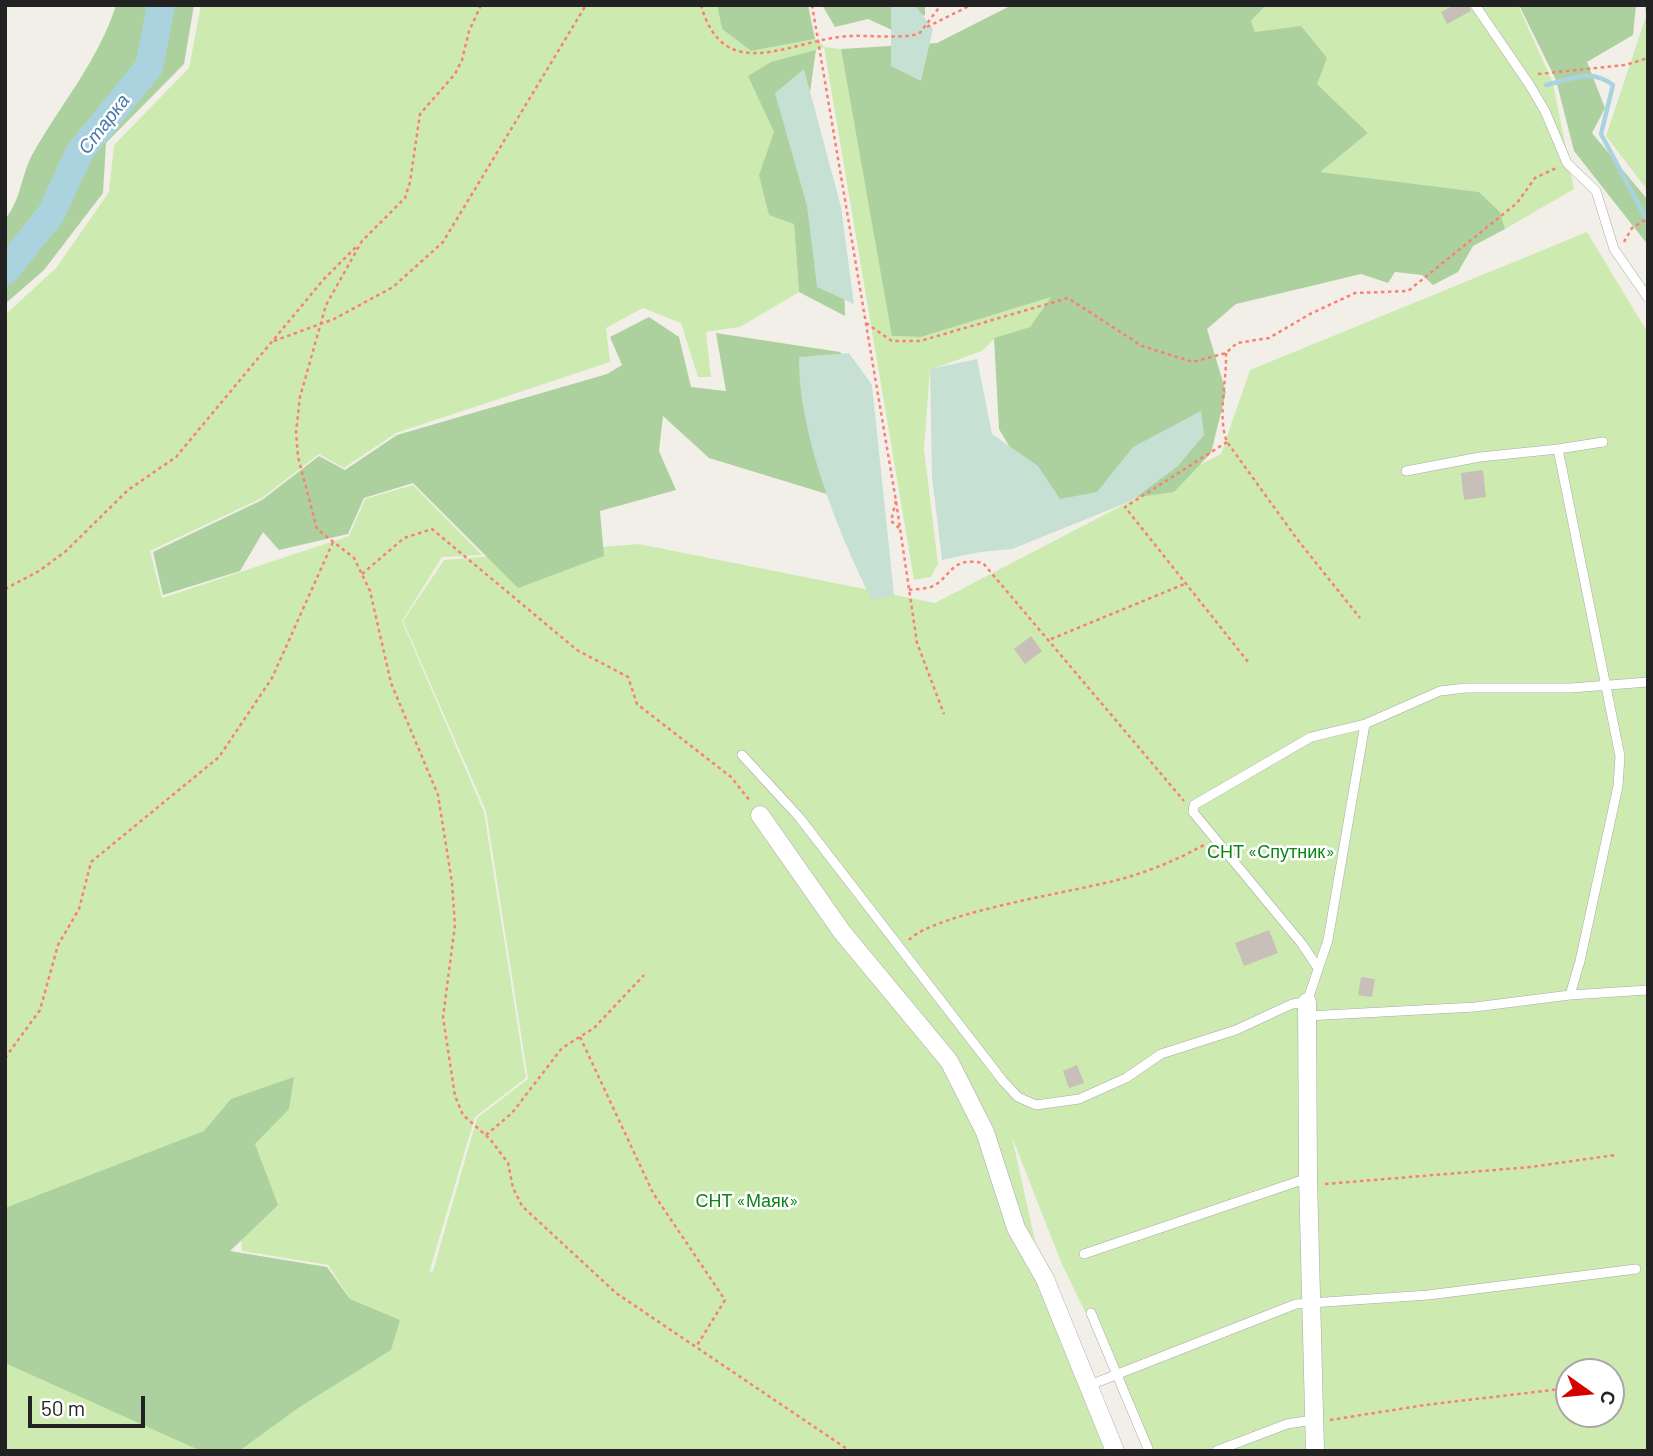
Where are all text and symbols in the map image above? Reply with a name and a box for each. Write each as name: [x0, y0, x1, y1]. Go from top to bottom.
water label: Старка: [73, 89, 135, 159]
park label: СНТ «Спутник»: [1207, 841, 1335, 863]
park label: СНТ «Маяк»: [696, 1190, 798, 1212]
north arrow: [1555, 1358, 1625, 1428]
scale bar: [32, 1382, 149, 1426]
text: С: [1596, 1388, 1622, 1408]
text: 50 m: [41, 1395, 85, 1420]

